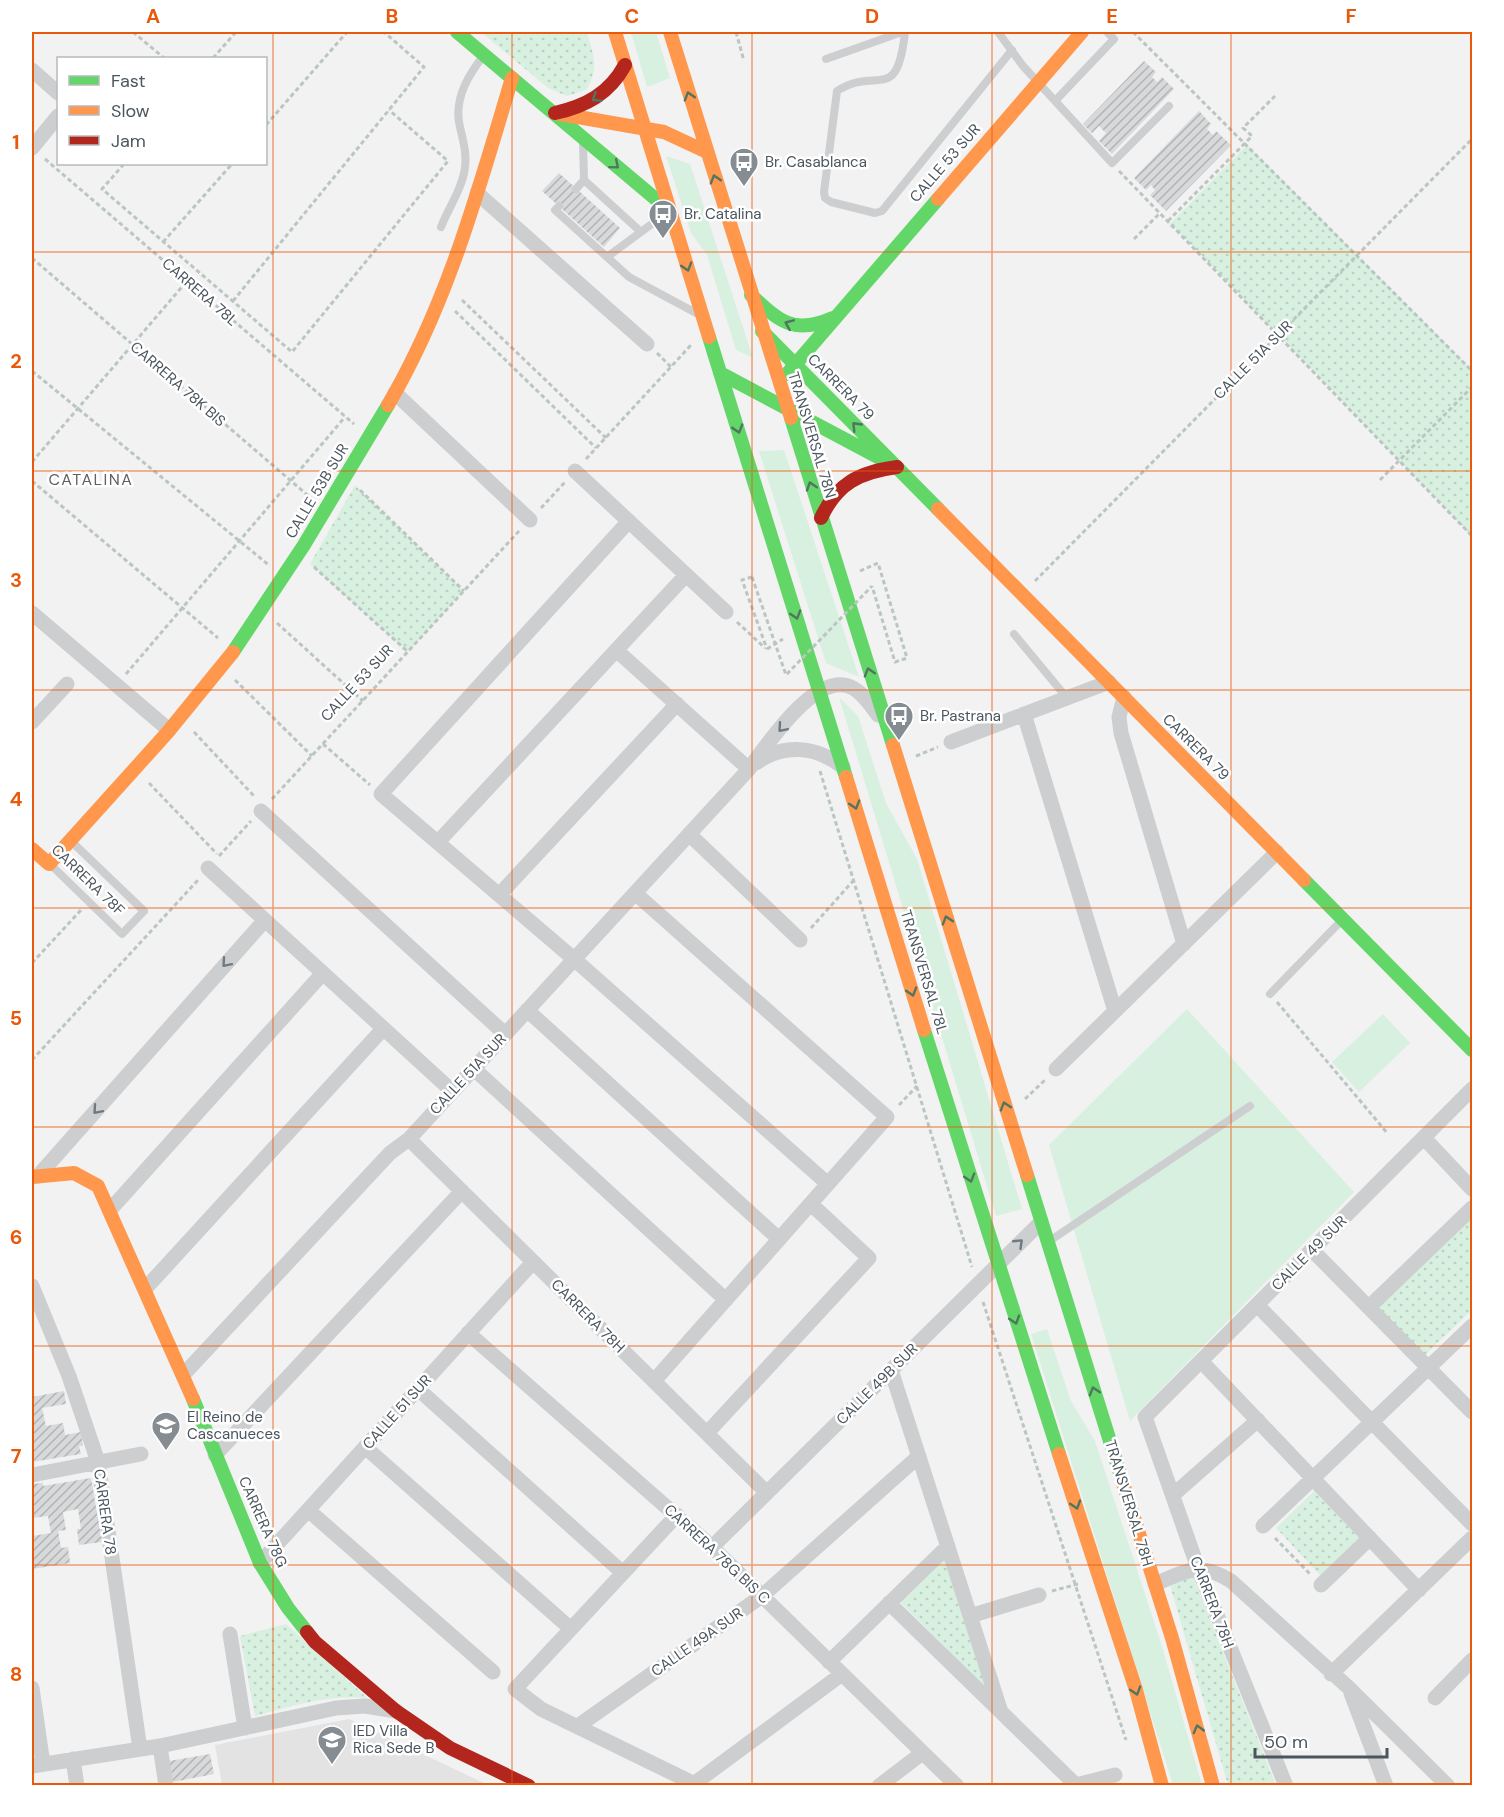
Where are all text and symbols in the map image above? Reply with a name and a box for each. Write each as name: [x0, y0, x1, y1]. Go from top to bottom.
text: A: [146, 3, 160, 29]
text: B: [386, 3, 398, 29]
text: C: [625, 3, 639, 29]
text: D: [865, 3, 879, 29]
text: E: [1106, 3, 1118, 29]
text: F: [1345, 3, 1357, 29]
legend: [57, 57, 267, 165]
text: Fast: [111, 69, 146, 93]
one-way arrow: [592, 91, 603, 102]
one-way arrow: [684, 91, 697, 102]
text: Slow: [111, 99, 150, 123]
street label: CALLE 53 SUR: [905, 119, 985, 207]
text: 1: [12, 129, 20, 155]
text: Jam: [111, 129, 146, 153]
bus stop icon: Br. Casablanca: [728, 146, 760, 188]
place label: Br. Casablanca: [765, 152, 867, 172]
one-way arrow: [608, 158, 619, 169]
one-way arrow: [710, 174, 722, 185]
bus stop icon: Br. Catalina: [647, 198, 679, 240]
place label: Br. Catalina: [684, 204, 761, 224]
street label: CARRERA 78L: [158, 253, 242, 331]
one-way arrow: [680, 261, 692, 272]
street label: CALLE 51A SUR: [1209, 316, 1297, 404]
one-way arrow: [784, 319, 795, 331]
street label: CARRERA 78K BIS: [126, 337, 230, 431]
text: 2: [10, 348, 22, 374]
street label: CARRERA 79: [803, 349, 879, 425]
street label: TRANSVERSAL 78N: [783, 369, 841, 501]
one-way arrow: [852, 422, 863, 433]
one-way arrow: [730, 423, 743, 434]
street label: CALLE 53B SUR: [281, 440, 353, 542]
district label: CATALINA: [49, 469, 133, 490]
one-way arrow: [805, 481, 818, 492]
text: 3: [10, 567, 22, 593]
one-way arrow: [788, 609, 801, 620]
street label: CALLE 53 SUR: [316, 640, 398, 726]
one-way arrow: [864, 667, 876, 678]
bus stop icon: Br. Pastrana: [883, 700, 915, 742]
place label: Br. Pastrana: [920, 706, 1001, 726]
street label: CARRERA 79: [1158, 709, 1234, 785]
one-way arrow: [778, 721, 789, 731]
text: 4: [10, 786, 23, 812]
one-way arrow: [848, 799, 860, 810]
street label: CARRERA 78F: [47, 840, 129, 920]
street label: TRANSVERSAL 78L: [896, 907, 952, 1037]
one-way arrow: [942, 915, 954, 926]
one-way arrow: [222, 957, 233, 967]
one-way arrow: [905, 986, 918, 997]
text: 5: [10, 1005, 22, 1031]
street label: CALLE 51A SUR: [425, 1029, 511, 1119]
one-way arrow: [1000, 1101, 1012, 1112]
one-way arrow: [93, 1103, 104, 1113]
one-way arrow: [963, 1172, 975, 1183]
street label: CALLE 49 SUR: [1267, 1211, 1351, 1295]
text: 6: [10, 1224, 22, 1250]
one-way arrow: [1013, 1239, 1023, 1250]
street label: CARRERA 78H: [547, 1275, 629, 1357]
one-way arrow: [1008, 1314, 1021, 1325]
street label: CALLE 49B SUR: [832, 1339, 922, 1429]
street label: CALLE 51 SUR: [358, 1370, 436, 1454]
one-way arrow: [1089, 1386, 1102, 1397]
place label: El Reino de Cascanueces: [187, 1407, 281, 1444]
school or university icon: El Reino de Cascanueces: [150, 1410, 182, 1452]
street label: TRANSVERSAL 78H: [1100, 1437, 1158, 1569]
text: 7: [11, 1443, 22, 1469]
street label: CARRERA 78: [89, 1468, 121, 1556]
street label: CARRERA 78G: [234, 1473, 292, 1571]
one-way arrow: [1069, 1499, 1081, 1510]
street label: CARRERA 78G BIS C: [660, 1500, 774, 1608]
street label: CARRERA 78H: [1185, 1553, 1239, 1651]
street label: CALLE 49A SUR: [647, 1603, 747, 1681]
text: 8: [10, 1661, 22, 1687]
one-way arrow: [1129, 1685, 1141, 1696]
place label: IED Villa Rica Sede B: [353, 1721, 434, 1758]
scale bar: [1255, 1721, 1387, 1759]
school or university icon: IED Villa Rica Sede B: [316, 1724, 348, 1766]
one-way arrow: [1193, 1724, 1206, 1734]
text: 50 m: [1264, 1730, 1308, 1754]

